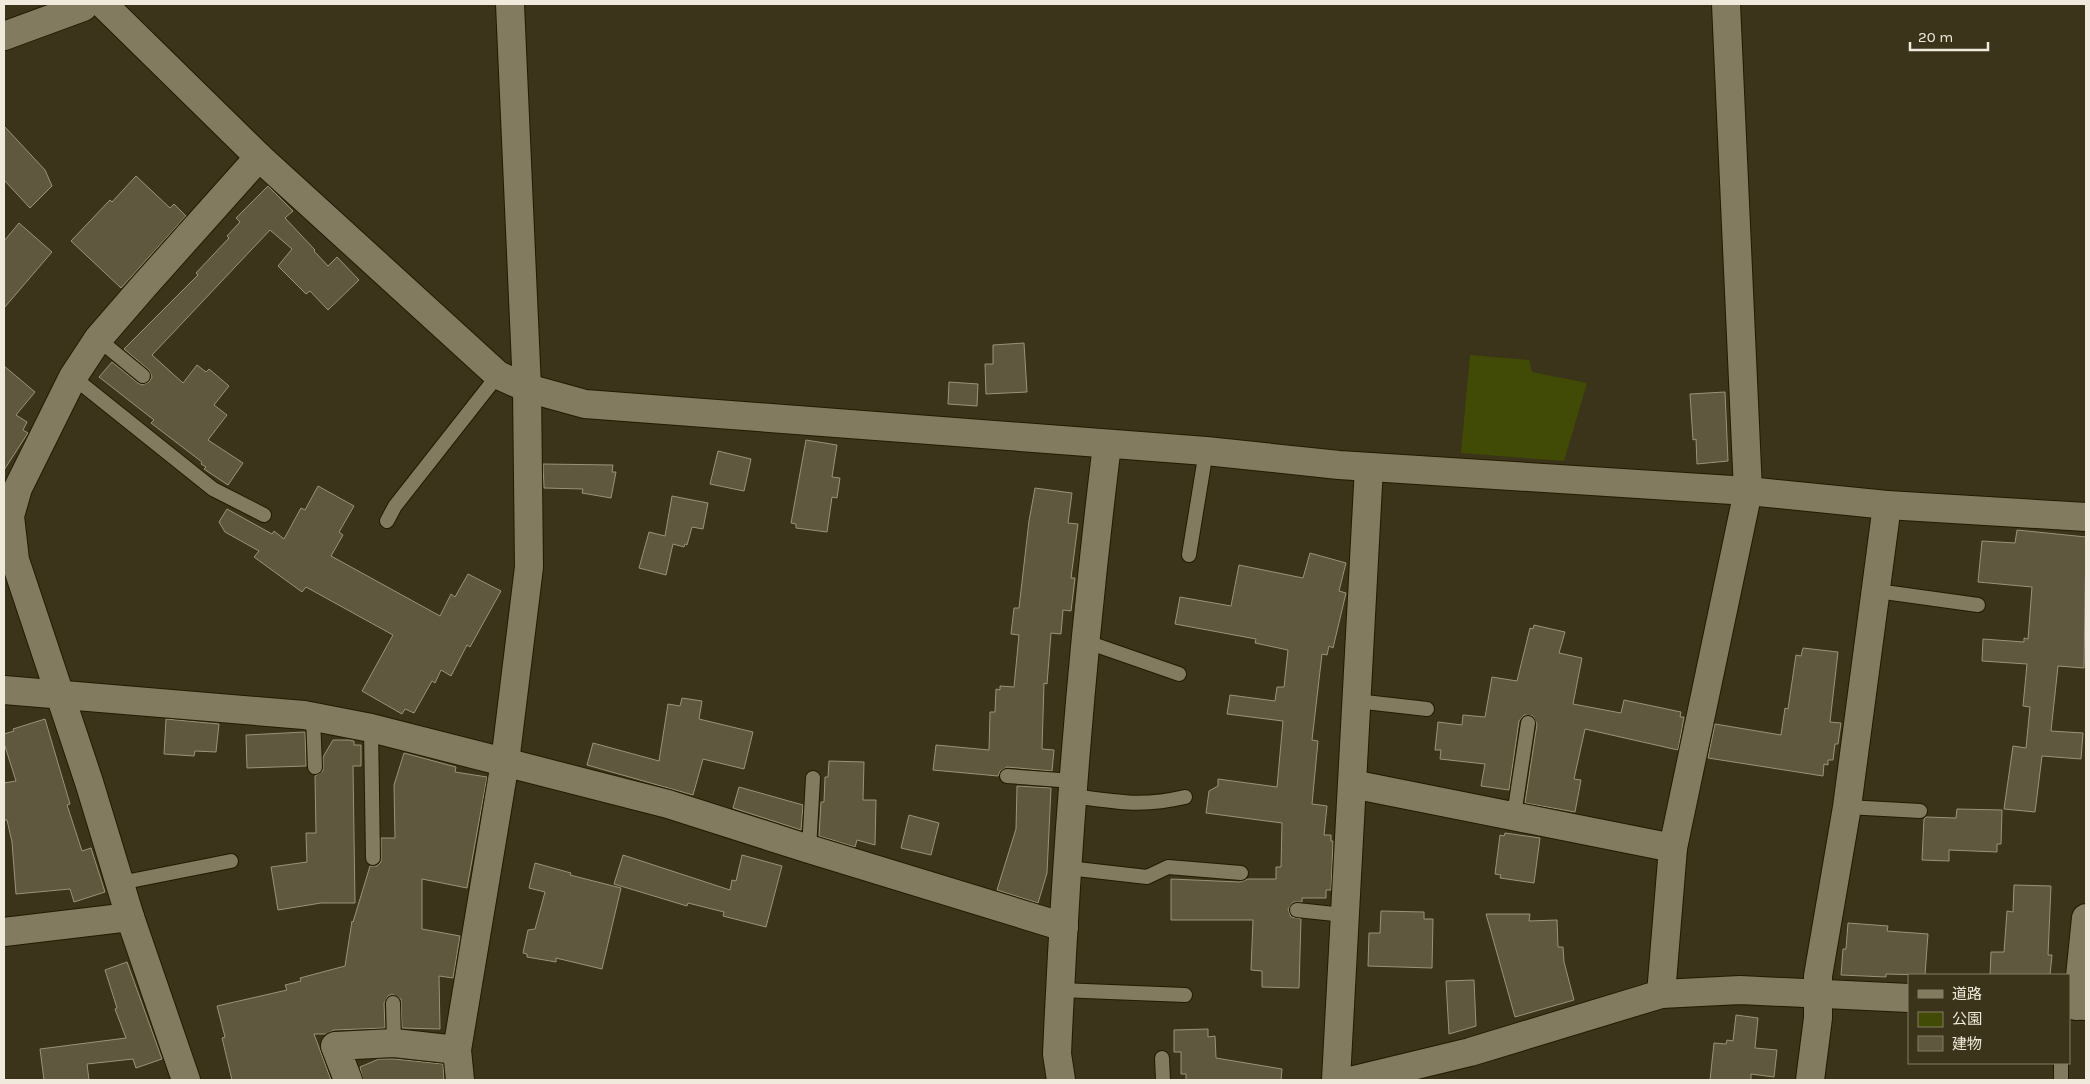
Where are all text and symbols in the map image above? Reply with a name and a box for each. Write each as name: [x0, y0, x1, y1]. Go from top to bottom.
scale bar: [1910, 20, 1988, 52]
text: 20 m: [1918, 28, 1953, 46]
legend: [1908, 974, 2070, 1064]
text: 道路: [1952, 985, 1982, 1003]
text: 公園: [1952, 1010, 1982, 1028]
text: 建物: [1952, 1035, 1982, 1053]

